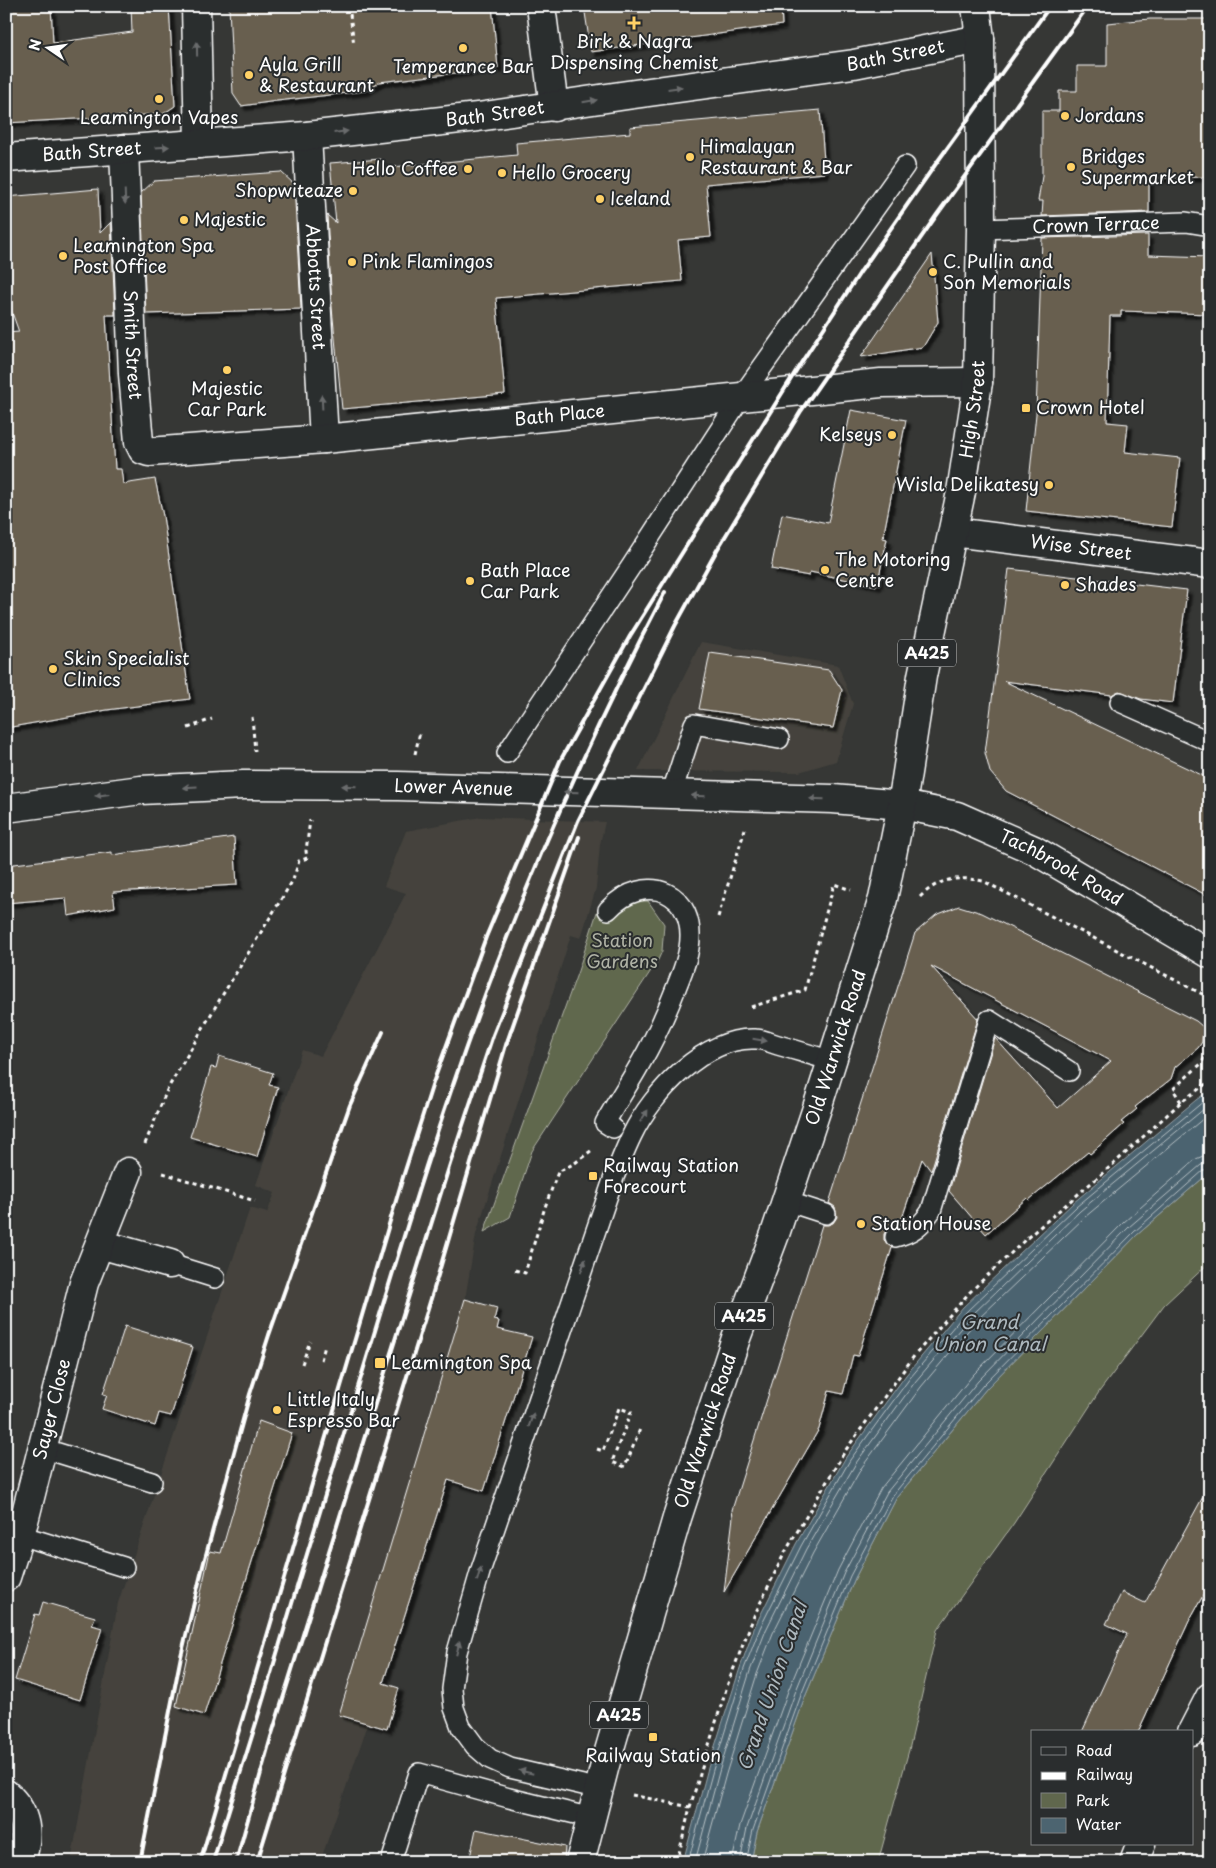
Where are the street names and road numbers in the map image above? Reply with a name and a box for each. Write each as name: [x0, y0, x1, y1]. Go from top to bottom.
street label: Bath Street: [845, 31, 947, 77]
street label: Bath Street: [444, 92, 546, 133]
street label: Bath Street: [41, 133, 142, 167]
street label: Crown Terrace: [1032, 208, 1160, 239]
street label: Abbotts Street: [300, 223, 334, 350]
street label: Smith Street: [118, 289, 150, 401]
street label: High Street: [951, 360, 991, 460]
street label: Bath Place: [513, 396, 606, 432]
street label: Wise Street: [1029, 527, 1133, 566]
road number: A425: [898, 640, 956, 666]
street label: Lower Avenue: [394, 771, 514, 801]
street label: Tachbrook Road: [995, 821, 1129, 912]
street label: Old Warwick Road: [797, 966, 872, 1129]
road number: A425: [715, 1302, 773, 1330]
street label: Old Warwick Road: [666, 1349, 742, 1512]
street label: Sayer Close: [25, 1356, 76, 1462]
road number: A425: [590, 1702, 648, 1728]

